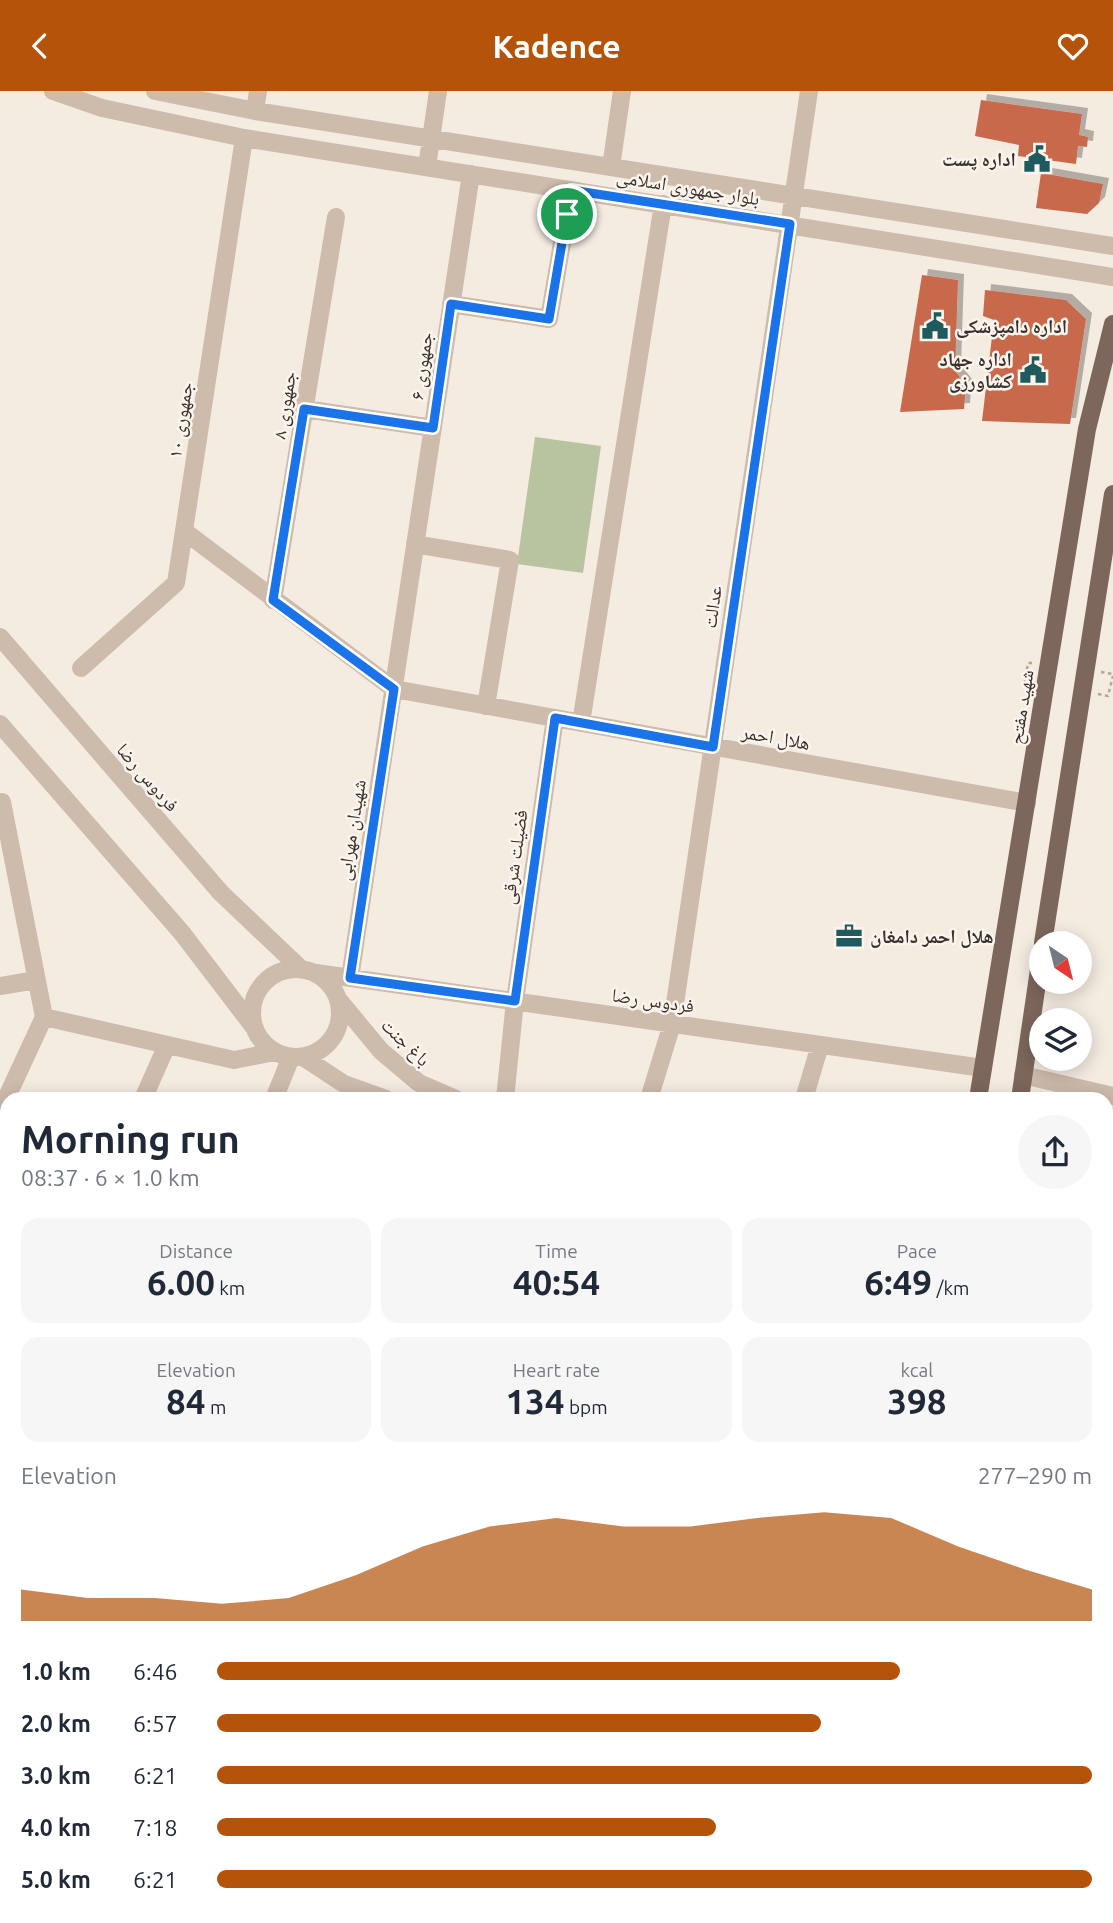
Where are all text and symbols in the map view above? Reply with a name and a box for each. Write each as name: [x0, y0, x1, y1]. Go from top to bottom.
icon: back: [21, 27, 59, 65]
icon: heart: [1054, 27, 1092, 65]
text: Kadence: [492, 28, 621, 64]
public building icon: اداره پست: [1022, 144, 1052, 174]
place label: اداره پست: [942, 148, 1016, 171]
street label: بلوار جمهوری اسلامی: [615, 165, 761, 210]
pin: [537, 184, 597, 244]
icon: arrive: [548, 195, 586, 233]
public building icon: اداره دامپزشکی: [920, 311, 950, 341]
place label: اداره دامپزشکی: [956, 315, 1067, 338]
street label: جمهوری ۶: [405, 331, 438, 401]
place label: اداره جهاد کشاورزی: [940, 348, 1013, 393]
public building icon: اداره جهاد کشاورزی: [1018, 355, 1048, 385]
street label: جمهوری ۸: [268, 370, 301, 440]
street label: جمهوری ۱۰: [163, 380, 198, 460]
street label: عدالت: [698, 584, 726, 630]
street label: شهید مفتح: [1004, 668, 1040, 746]
street label: هلال احمر: [739, 720, 812, 755]
street label: فردوس رضا: [112, 738, 184, 816]
street label: شهیدان مهرابی: [332, 778, 371, 882]
street label: فضیلت شرقی: [496, 808, 533, 906]
office icon: هلال احمر دامغان: [834, 921, 864, 951]
place label: هلال احمر دامغان: [870, 925, 994, 948]
north arrow: [1029, 931, 1092, 994]
map controls: [1029, 931, 1092, 1071]
street label: فردوس رضا: [610, 983, 696, 1018]
button: layers: [1029, 1008, 1092, 1071]
street label: باغ جنت: [376, 1014, 435, 1071]
button: share: [1018, 1115, 1092, 1189]
text: Morning run: [21, 1118, 240, 1160]
text: 08:37 · 6 × 1.0 km: [21, 1165, 200, 1190]
text: Distance: [159, 1240, 233, 1262]
text: Time: [535, 1240, 578, 1262]
text: Pace: [897, 1240, 937, 1262]
text: 6.00: [147, 1262, 215, 1302]
text: 40:54: [513, 1262, 600, 1302]
text: 6:49: [864, 1262, 932, 1302]
text: km: [215, 1277, 245, 1299]
text: /km: [932, 1277, 969, 1299]
text: Elevation: [157, 1359, 236, 1381]
text: Heart rate: [513, 1359, 600, 1381]
text: kcal: [900, 1359, 933, 1381]
text: 84: [166, 1381, 206, 1421]
text: 134: [505, 1381, 565, 1421]
text: 398: [887, 1381, 946, 1421]
text: m: [206, 1396, 226, 1418]
text: bpm: [565, 1396, 608, 1418]
text: Elevation: [21, 1463, 117, 1488]
text: 277–290 m: [978, 1463, 1092, 1488]
text: 1.0 km: [21, 1659, 91, 1684]
text: 6:46: [133, 1659, 178, 1684]
text: 2.0 km: [21, 1711, 91, 1736]
text: 6:57: [133, 1711, 178, 1736]
text: 3.0 km: [21, 1763, 91, 1788]
text: 6:21: [133, 1763, 178, 1788]
text: 4.0 km: [21, 1815, 91, 1840]
text: 7:18: [133, 1815, 178, 1840]
text: 5.0 km: [21, 1867, 91, 1892]
text: 6:21: [133, 1867, 178, 1892]

